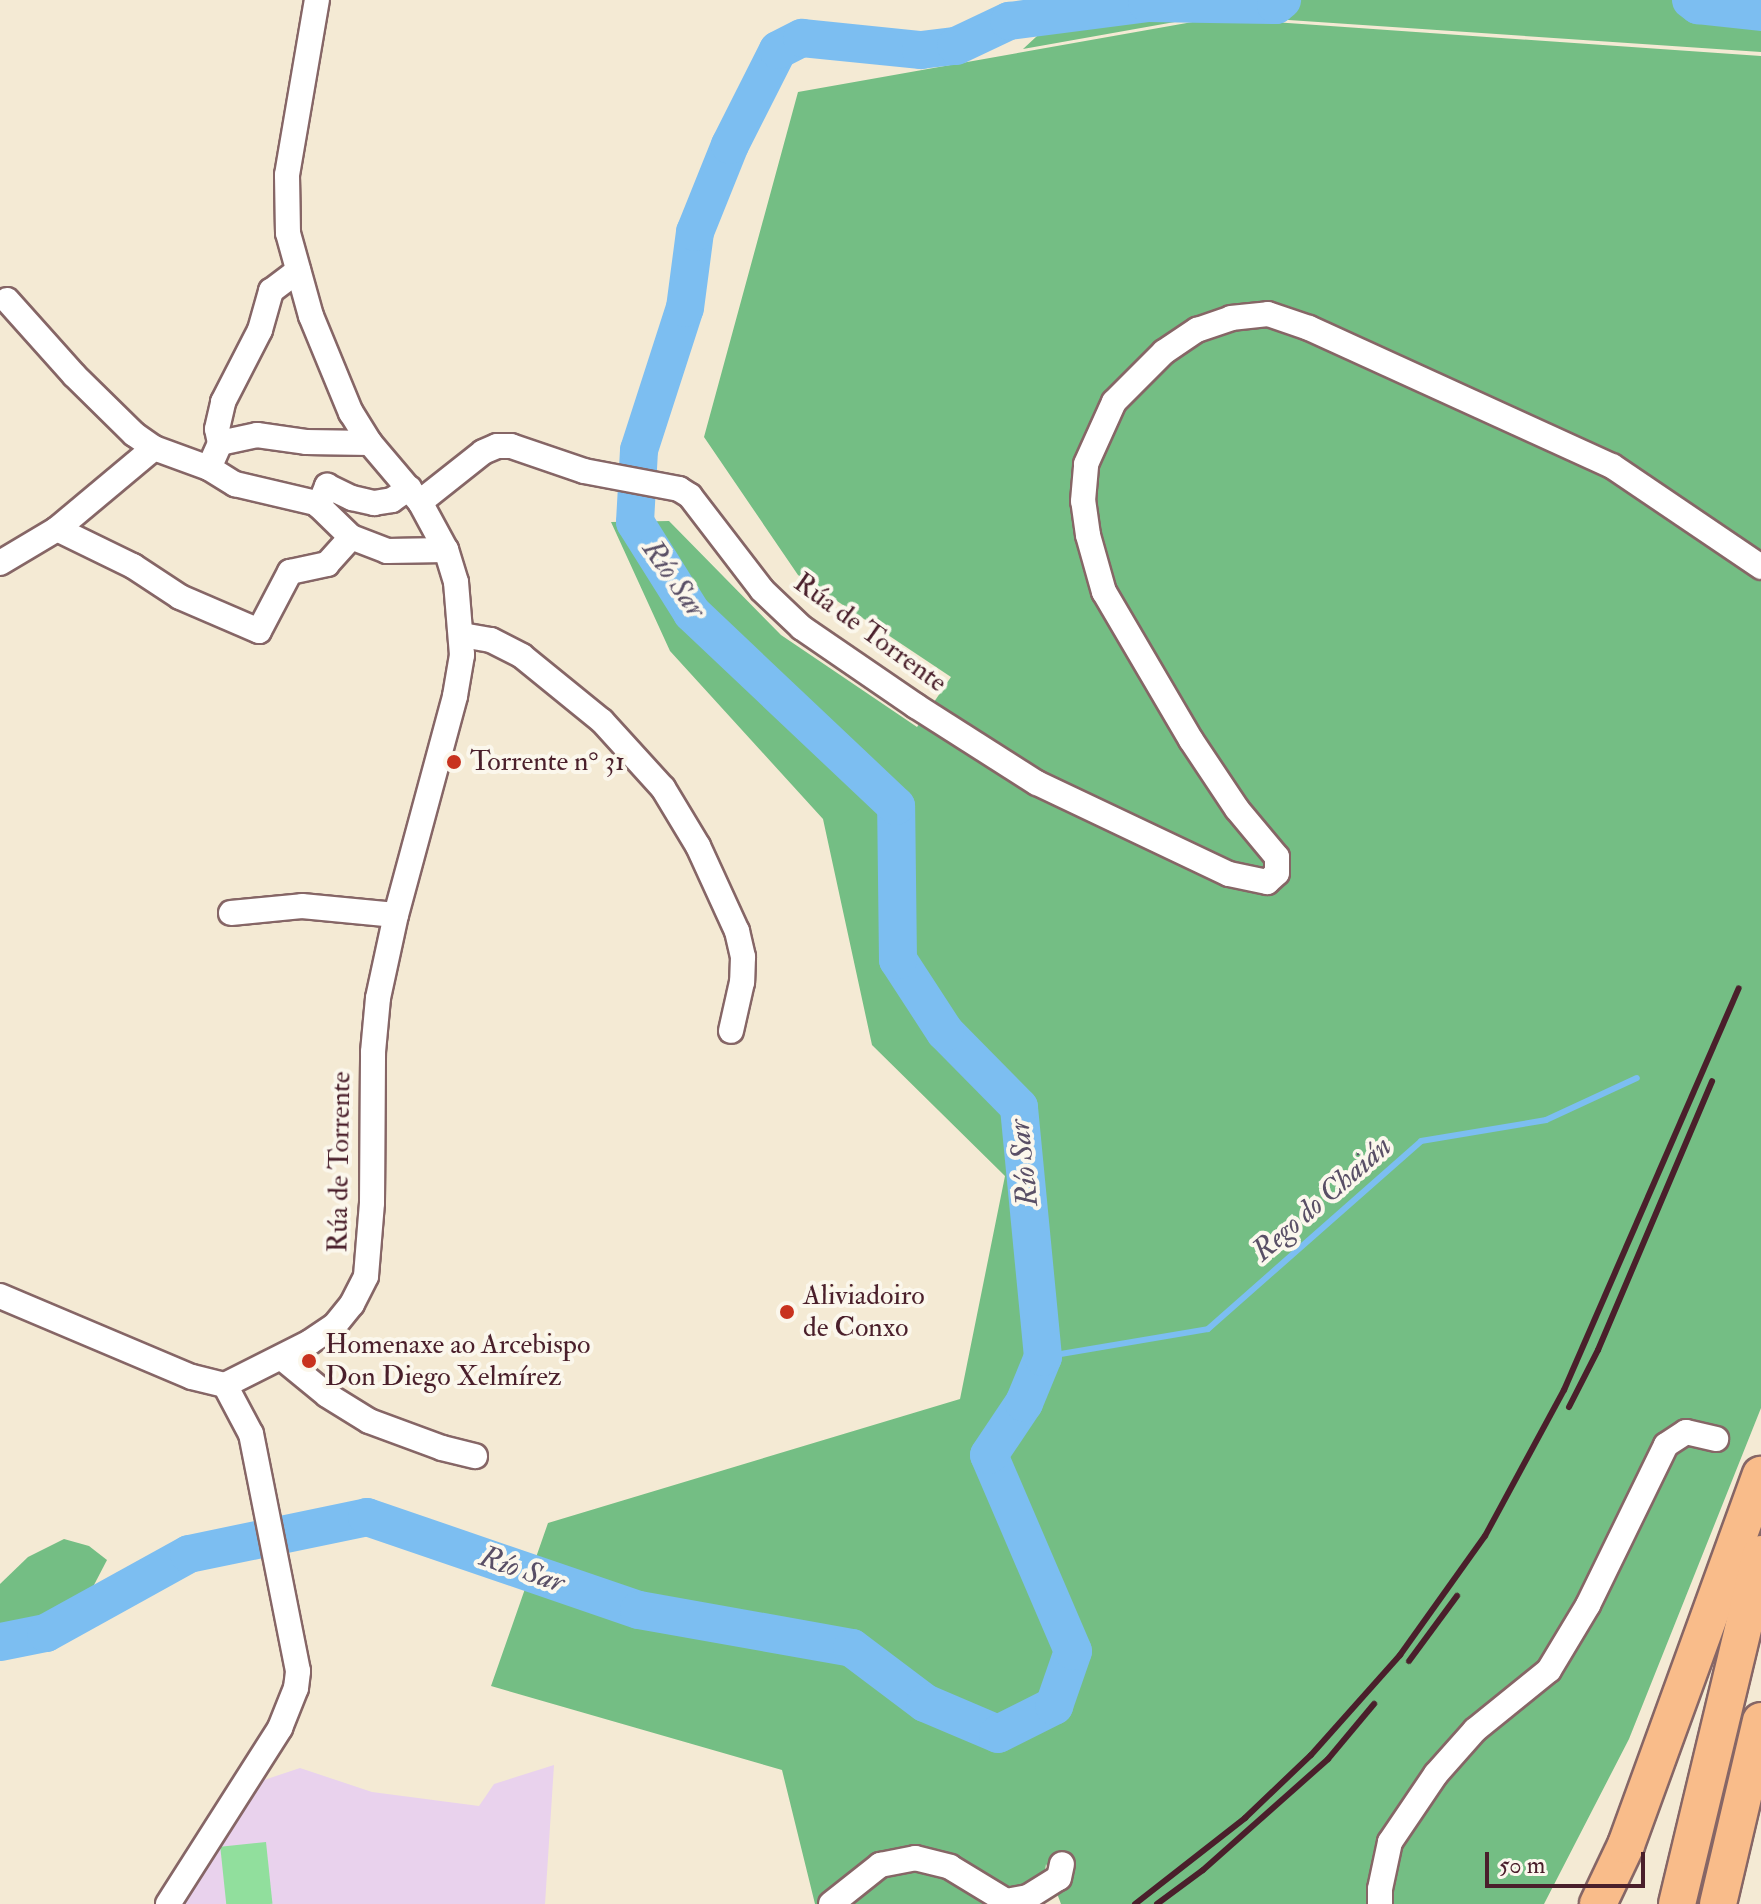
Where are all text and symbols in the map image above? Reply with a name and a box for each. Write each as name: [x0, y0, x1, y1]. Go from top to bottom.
water label: Río Sar: [634, 533, 714, 625]
street label: Rúa de Torrente: [787, 566, 953, 700]
place label: Torrente n° 31: [470, 745, 625, 779]
marker: Torrente n° 31: [445, 753, 463, 771]
street label: Rúa de Torrente: [322, 1071, 358, 1253]
water label: Río Sar: [1002, 1118, 1046, 1208]
water label: Rego do Chaián: [1245, 1129, 1399, 1269]
place label: Aliviadoiro de Conxo: [803, 1279, 925, 1345]
marker: Aliviadoiro de Conxo: [778, 1303, 796, 1321]
place label: Homenaxe ao Arcebispo Don Diego Xelmírez: [325, 1328, 590, 1394]
marker: Homenaxe ao Arcebispo Don Diego Xelmírez: [300, 1352, 318, 1370]
water label: Río Sar: [475, 1539, 569, 1601]
scale bar: [1489, 1836, 1649, 1886]
text: 50 m: [1499, 1850, 1545, 1881]

